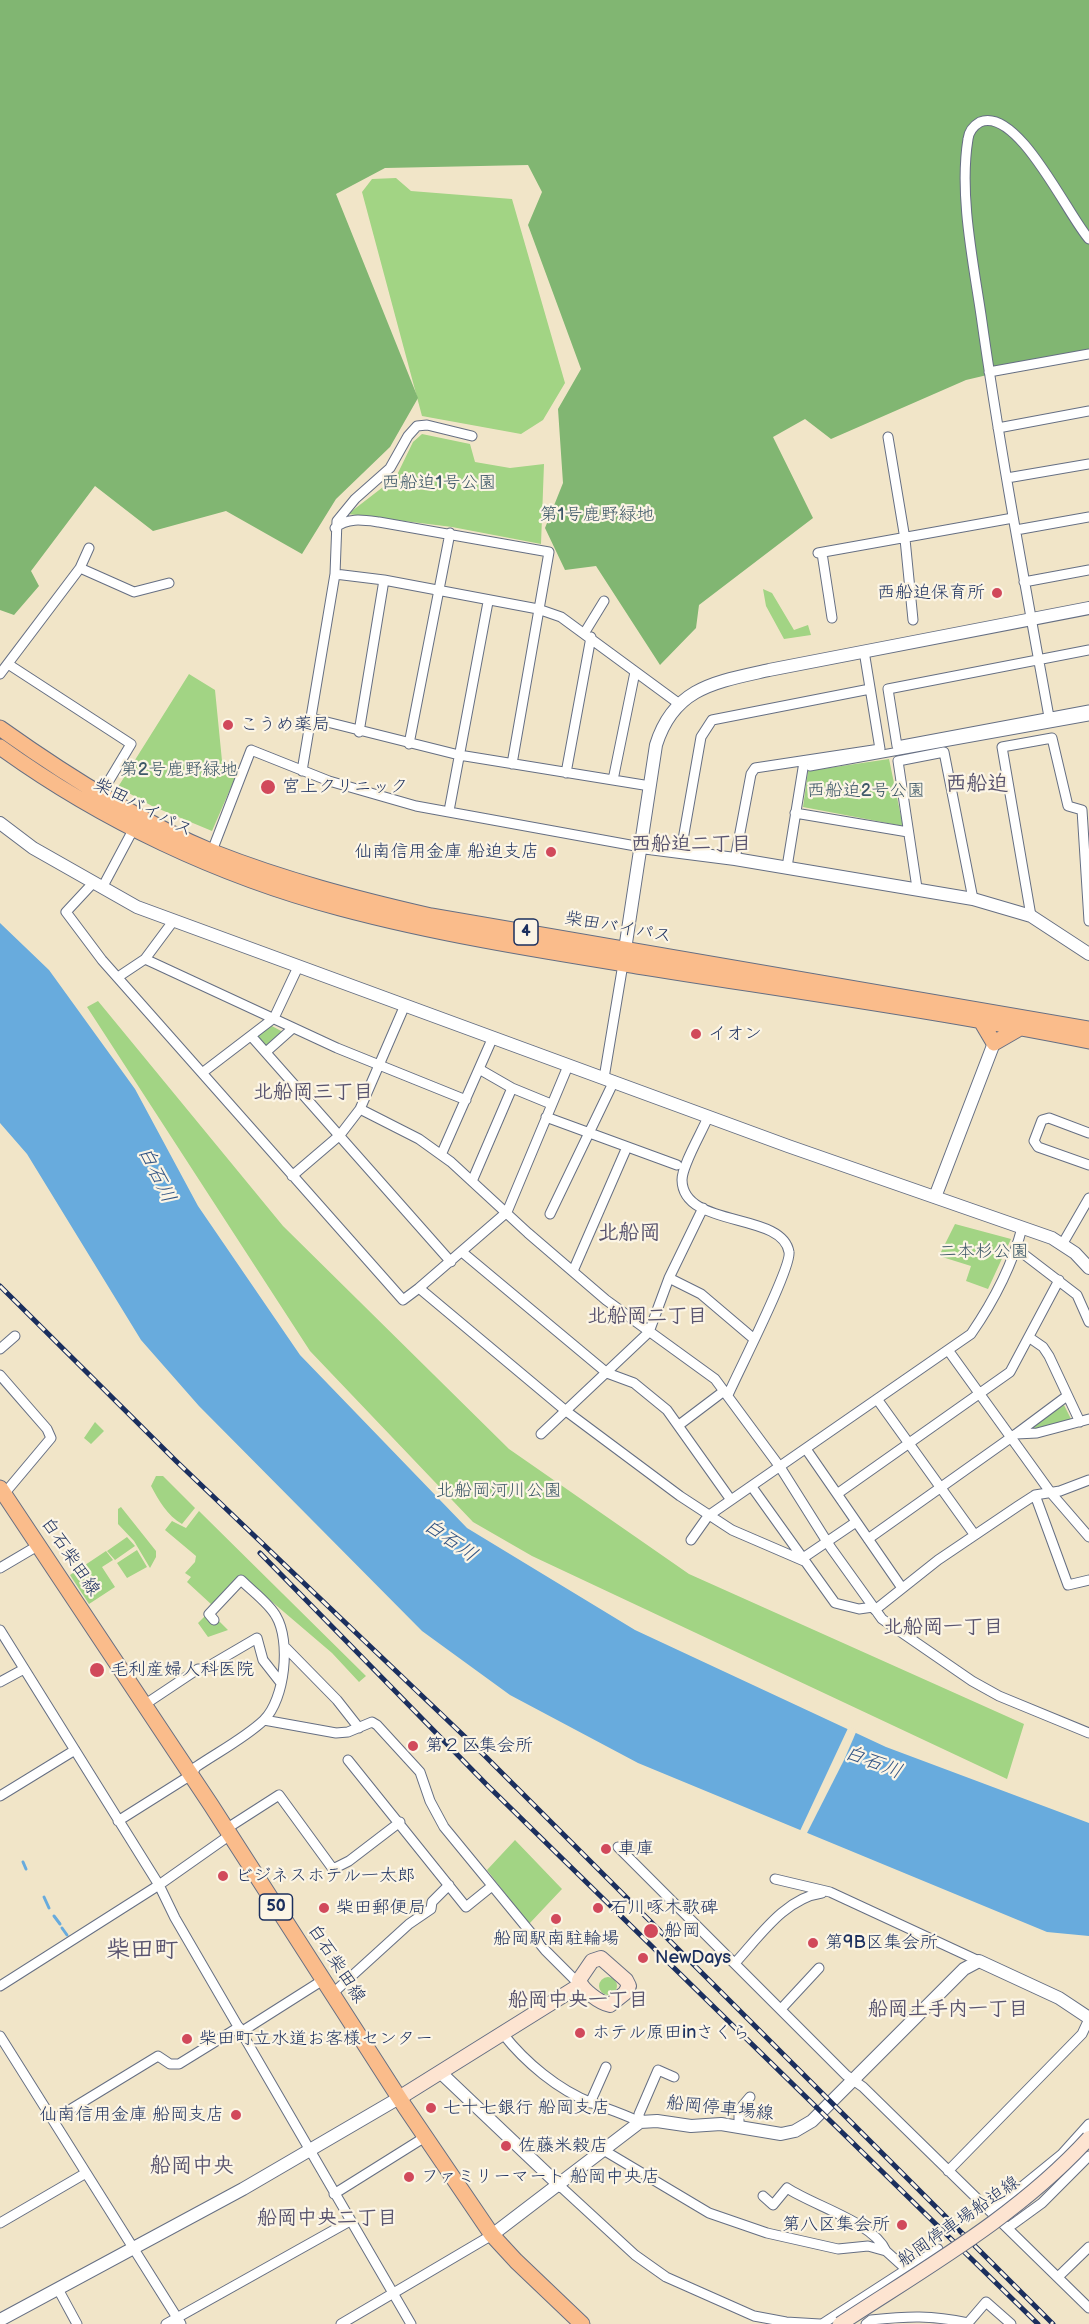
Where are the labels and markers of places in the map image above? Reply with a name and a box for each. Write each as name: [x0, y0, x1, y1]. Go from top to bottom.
place label: 西船迫保育所: [877, 582, 985, 604]
marker: 西船迫保育所: [990, 586, 1004, 600]
place label: こうめ薬局: [240, 714, 330, 736]
marker: こうめ薬局: [221, 718, 235, 732]
place label: 宮上クリニック: [282, 776, 408, 798]
marker: 宮上クリニック: [259, 778, 277, 796]
place label: 仙南信用金庫 船迫支店: [354, 841, 539, 863]
marker: 仙南信用金庫 船迫支店: [544, 845, 558, 859]
place label: イオン: [708, 1023, 762, 1045]
marker: イオン: [689, 1027, 703, 1041]
place label: 毛利産婦人科医院: [110, 1659, 254, 1681]
marker: 毛利産婦人科医院: [88, 1661, 106, 1679]
place label: 第２区集会所: [425, 1735, 533, 1757]
marker: 第２区集会所: [406, 1739, 420, 1753]
place label: 車庫: [618, 1838, 654, 1860]
marker: 車庫: [599, 1842, 613, 1856]
place label: ビジネスホテル一太郎: [235, 1865, 415, 1887]
marker: ビジネスホテル一太郎: [216, 1869, 230, 1883]
place label: 柴田郵便局: [336, 1897, 426, 1919]
place label: 石川啄木歌碑: [610, 1897, 718, 1919]
marker: 柴田郵便局: [317, 1901, 331, 1915]
marker: 石川啄木歌碑: [591, 1901, 605, 1915]
marker: 船岡駅南駐輪場: [549, 1912, 563, 1926]
place label: 船岡: [664, 1920, 700, 1942]
marker: 船岡: [642, 1922, 660, 1940]
place label: 船岡駅南駐輪場: [493, 1928, 619, 1950]
place label: 第9B区集会所: [825, 1932, 938, 1954]
marker: 第9B区集会所: [806, 1936, 820, 1950]
place label: NewDays: [655, 1947, 731, 1969]
marker: NewDays: [636, 1951, 650, 1965]
place label: ホテル原田inさくら: [592, 2022, 750, 2044]
marker: ホテル原田inさくら: [573, 2026, 587, 2040]
place label: 柴田町立水道お客様センター: [199, 2028, 433, 2050]
marker: 柴田町立水道お客様センター: [180, 2032, 194, 2046]
place label: 七十七銀行 船岡支店: [443, 2097, 610, 2119]
marker: 七十七銀行 船岡支店: [424, 2101, 438, 2115]
place label: 仙南信用金庫 船岡支店: [39, 2104, 224, 2126]
marker: 仙南信用金庫 船岡支店: [229, 2108, 243, 2122]
place label: 佐藤米穀店: [518, 2135, 608, 2157]
marker: 佐藤米穀店: [499, 2139, 513, 2153]
place label: ファミリーマート 船岡中央店: [421, 2166, 660, 2188]
marker: ファミリーマート 船岡中央店: [402, 2170, 416, 2184]
place label: 第八区集会所: [782, 2214, 890, 2236]
marker: 第八区集会所: [895, 2218, 909, 2232]

